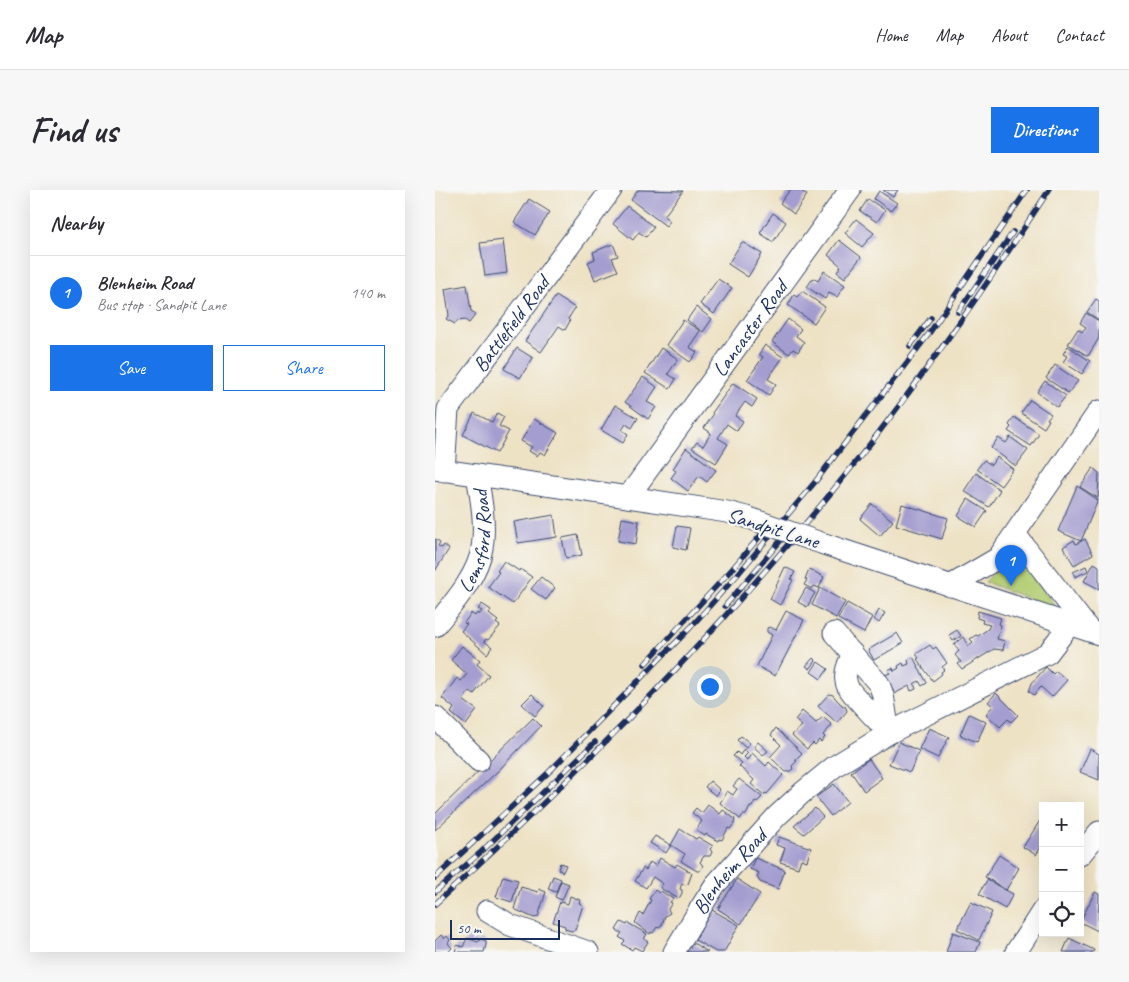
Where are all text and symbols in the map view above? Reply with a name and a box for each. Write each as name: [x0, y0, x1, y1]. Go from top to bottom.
text: Map: [25, 20, 62, 50]
text: Home: [875, 24, 908, 46]
text: Map: [936, 24, 963, 46]
text: About: [991, 24, 1027, 46]
text: Contact: [1055, 24, 1104, 46]
button: Directions: [991, 107, 1099, 153]
text: Find us: [30, 108, 117, 153]
text: Nearby: [50, 210, 103, 236]
street label: Battlefield Road: [467, 269, 557, 377]
text: Blenheim Road: [97, 271, 192, 295]
street label: Lancaster Road: [706, 273, 795, 382]
text: 1: [62, 283, 70, 303]
text: 140 m: [351, 283, 385, 303]
text: Bus stop · Sandpit Lane: [97, 295, 226, 315]
button: Save: [50, 345, 213, 391]
button: Share: [223, 345, 385, 391]
street label: Lemsford Road: [452, 485, 497, 597]
street label: Sandpit Lane: [724, 502, 824, 555]
pin: 1: [995, 545, 1027, 586]
your location: [697, 674, 723, 700]
map controls: [1039, 802, 1084, 937]
button: +: [1039, 802, 1084, 847]
street label: Blenheim Road: [687, 821, 775, 919]
button: −: [1039, 847, 1084, 892]
button: locate: [1039, 892, 1084, 937]
scale bar: [450, 917, 560, 940]
text: 50 m: [457, 920, 481, 937]

